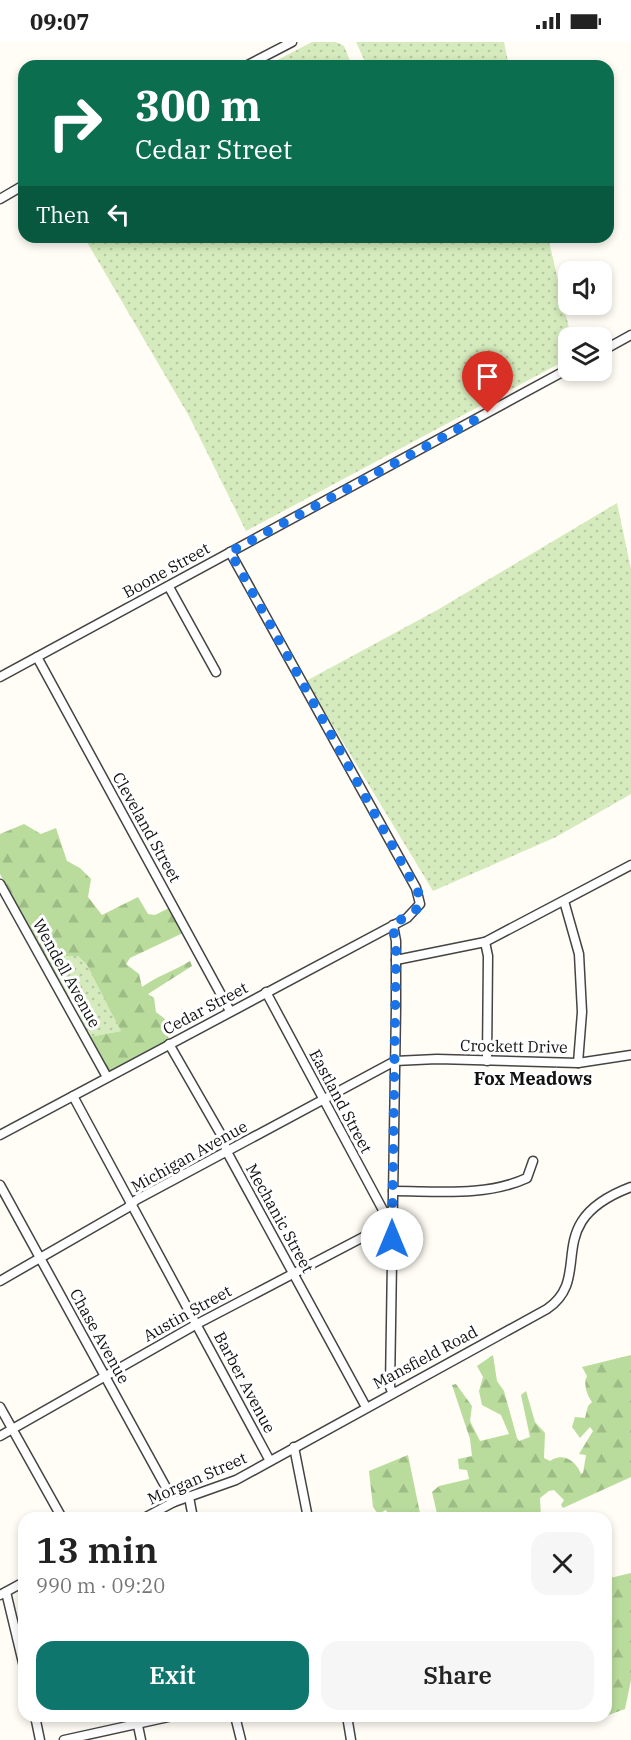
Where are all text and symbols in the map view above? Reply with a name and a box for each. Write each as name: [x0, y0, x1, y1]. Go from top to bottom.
text: 09:07: [30, 7, 89, 36]
text: 300 m: [135, 78, 261, 133]
icon: right: [36, 84, 114, 162]
text: Cedar Street: [135, 131, 292, 166]
icon: left: [102, 198, 135, 231]
text: Then: [36, 200, 90, 229]
map controls: [558, 261, 612, 381]
button: sound: [558, 261, 612, 315]
button: layers: [558, 327, 612, 381]
pin: [462, 351, 513, 413]
icon: arrive: [471, 360, 504, 393]
street label: Boone Street: [119, 538, 213, 602]
street label: Cleveland Street: [108, 768, 186, 886]
street label: Wendell Avenue: [29, 915, 105, 1031]
street label: Cedar Street: [159, 977, 251, 1039]
street label: Crockett Drive: [460, 1035, 568, 1057]
street label: Eastland Street: [305, 1046, 377, 1157]
district label: Fox Meadows: [474, 1067, 592, 1090]
street label: Michigan Avenue: [127, 1116, 251, 1196]
street label: Mechanic Street: [242, 1160, 318, 1276]
position arrow: [360, 1207, 424, 1271]
street label: Austin Street: [139, 1280, 235, 1345]
street label: Chase Avenue: [66, 1285, 134, 1387]
street label: Mansfield Road: [369, 1321, 481, 1393]
street label: Barber Avenue: [210, 1328, 280, 1436]
street label: Morgan Street: [144, 1447, 250, 1509]
text: 13 min: [36, 1526, 158, 1573]
button: close: [531, 1532, 594, 1595]
text: 990 m · 09:20: [36, 1572, 165, 1599]
button: Exit: [36, 1641, 309, 1710]
button: Share: [321, 1641, 594, 1710]

